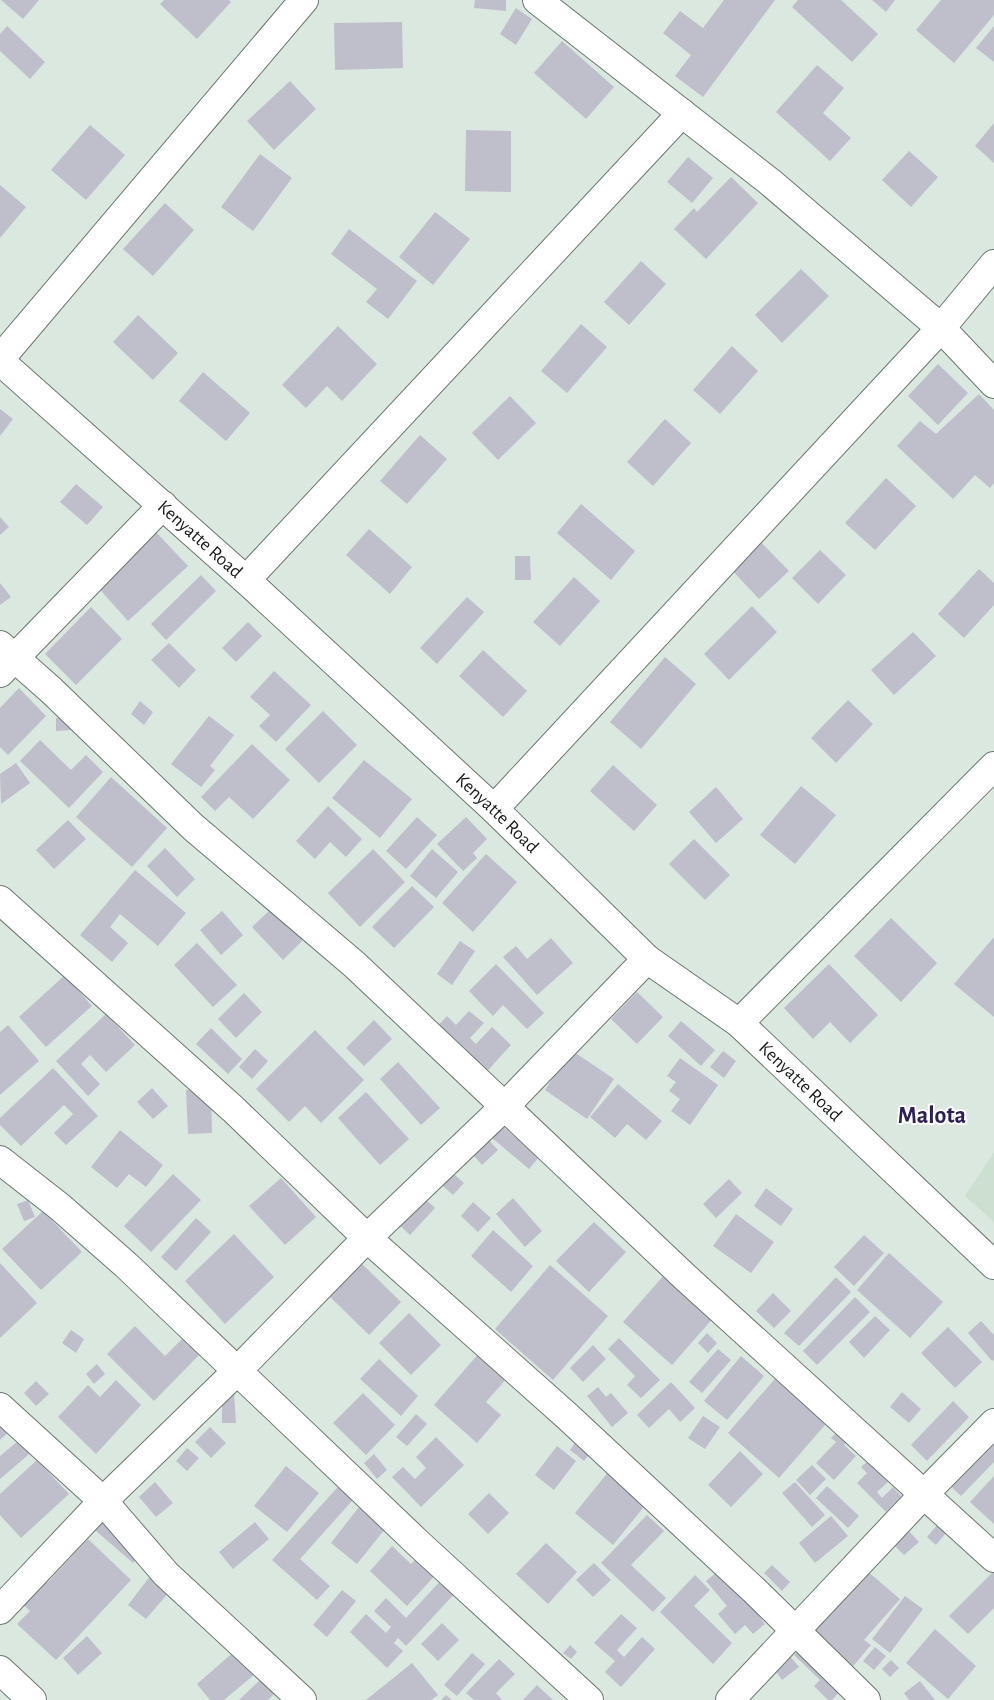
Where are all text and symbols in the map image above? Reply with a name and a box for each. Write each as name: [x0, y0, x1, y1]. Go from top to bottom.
street label: Kenyatte Road: [154, 497, 246, 582]
street label: Kenyatte Road: [452, 769, 542, 857]
street label: Kenyatte Road: [755, 1038, 846, 1125]
district label: Malota: [898, 1104, 966, 1128]

